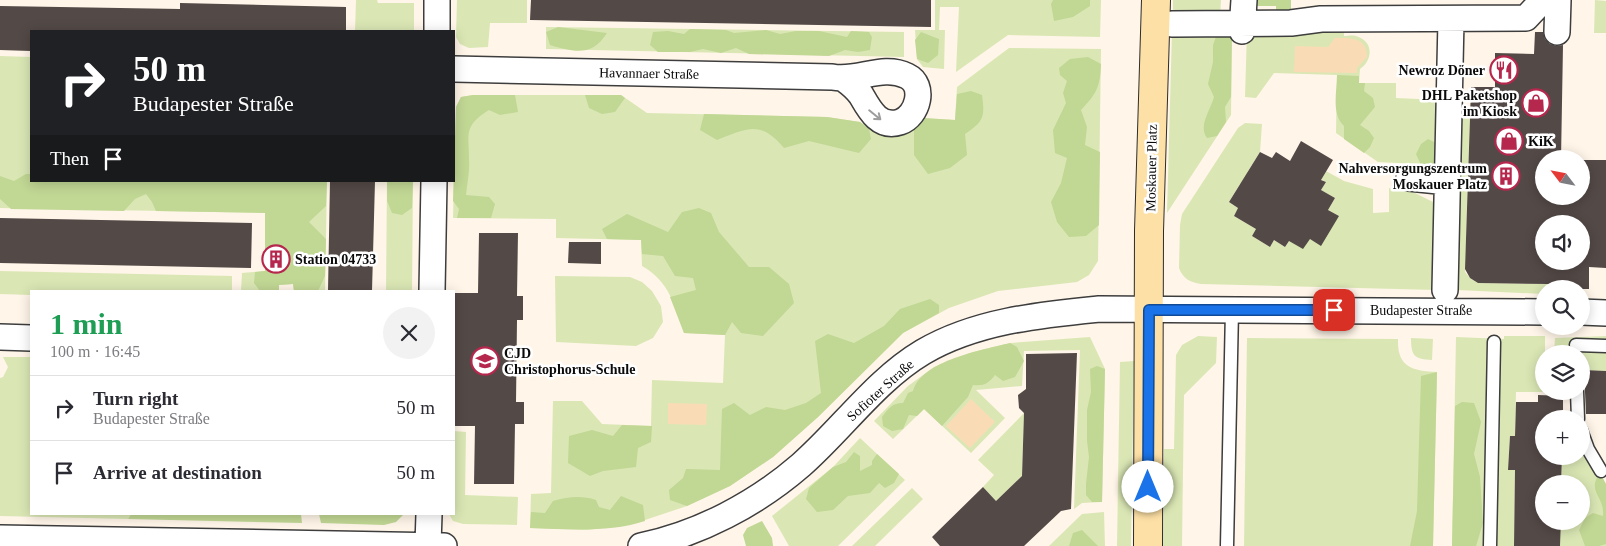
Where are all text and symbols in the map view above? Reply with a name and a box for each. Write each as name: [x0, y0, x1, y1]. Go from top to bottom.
icon: right: [50, 50, 115, 115]
text: 50 m: [133, 50, 206, 89]
restaurant icon: Newroz Döner: [1489, 55, 1519, 85]
place label: Newroz Döner: [1399, 63, 1485, 78]
street label: Havannaer Straße: [599, 65, 699, 82]
place label: DHL Paketshop im Kiosk: [1422, 88, 1517, 119]
shop icon: DHL Paketshop im Kiosk: [1521, 88, 1551, 118]
text: Budapester Straße: [133, 91, 294, 116]
one-way arrow: [869, 110, 882, 121]
street label: Moskauer Platz: [1143, 124, 1160, 212]
shop icon: KiK: [1494, 126, 1524, 156]
place label: KiK: [1528, 134, 1554, 149]
icon: arrive: [99, 145, 127, 173]
text: Then: [50, 148, 89, 169]
north arrow: [1535, 150, 1590, 205]
map controls: [1535, 150, 1590, 530]
place label: Nahversorgungszentrum Moskauer Platz: [1338, 161, 1487, 192]
building icon: Nahversorgungszentrum Moskauer Platz: [1491, 161, 1521, 191]
button: sound: [1535, 215, 1590, 270]
building icon: Station 04733: [261, 244, 291, 274]
place label: Station 04733: [295, 252, 376, 267]
button: search: [1535, 280, 1590, 335]
pin: [1313, 289, 1355, 331]
icon: arrive: [1320, 296, 1348, 324]
street label: Budapester Straße: [1370, 303, 1472, 318]
text: 1 min: [50, 307, 123, 340]
button: close: [383, 307, 435, 359]
text: 100 m · 16:45: [50, 343, 140, 360]
button: layers: [1535, 345, 1590, 400]
school or university icon: CJD Christophorus-Schule: [470, 346, 500, 376]
place label: CJD Christophorus-Schule: [504, 346, 635, 377]
street label: Sofioter Straße: [844, 357, 917, 424]
text: Turn right: [93, 388, 178, 409]
icon: right: [50, 394, 78, 422]
text: 50 m: [396, 397, 435, 418]
text: Budapester Straße: [93, 410, 210, 427]
button: +: [1535, 410, 1590, 465]
icon: arrive: [50, 459, 78, 487]
position arrow: [1121, 460, 1173, 512]
text: Arrive at destination: [93, 462, 262, 483]
text: 50 m: [396, 462, 435, 483]
button: −: [1535, 475, 1590, 530]

